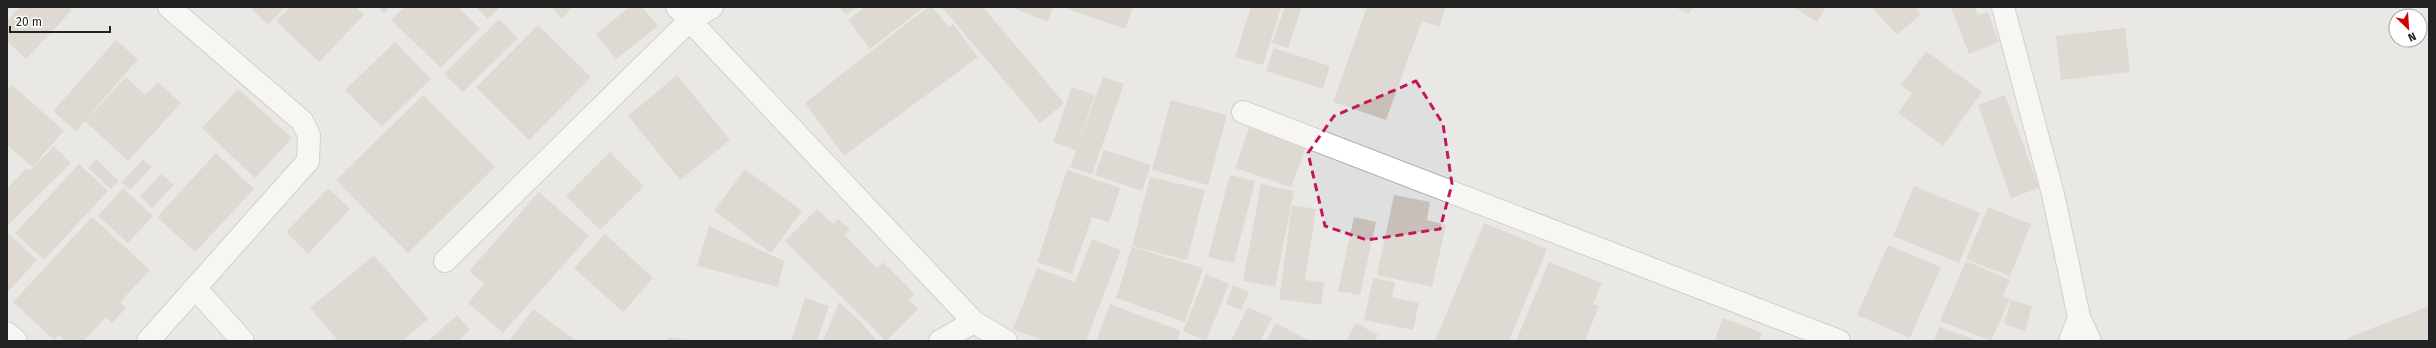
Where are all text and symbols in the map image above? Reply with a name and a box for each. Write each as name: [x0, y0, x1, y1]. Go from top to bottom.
scale bar: [10, 8, 110, 34]
north arrow: [2388, 8, 2428, 48]
text: 20 m: [16, 15, 42, 29]
text: N: [2406, 29, 2418, 44]

